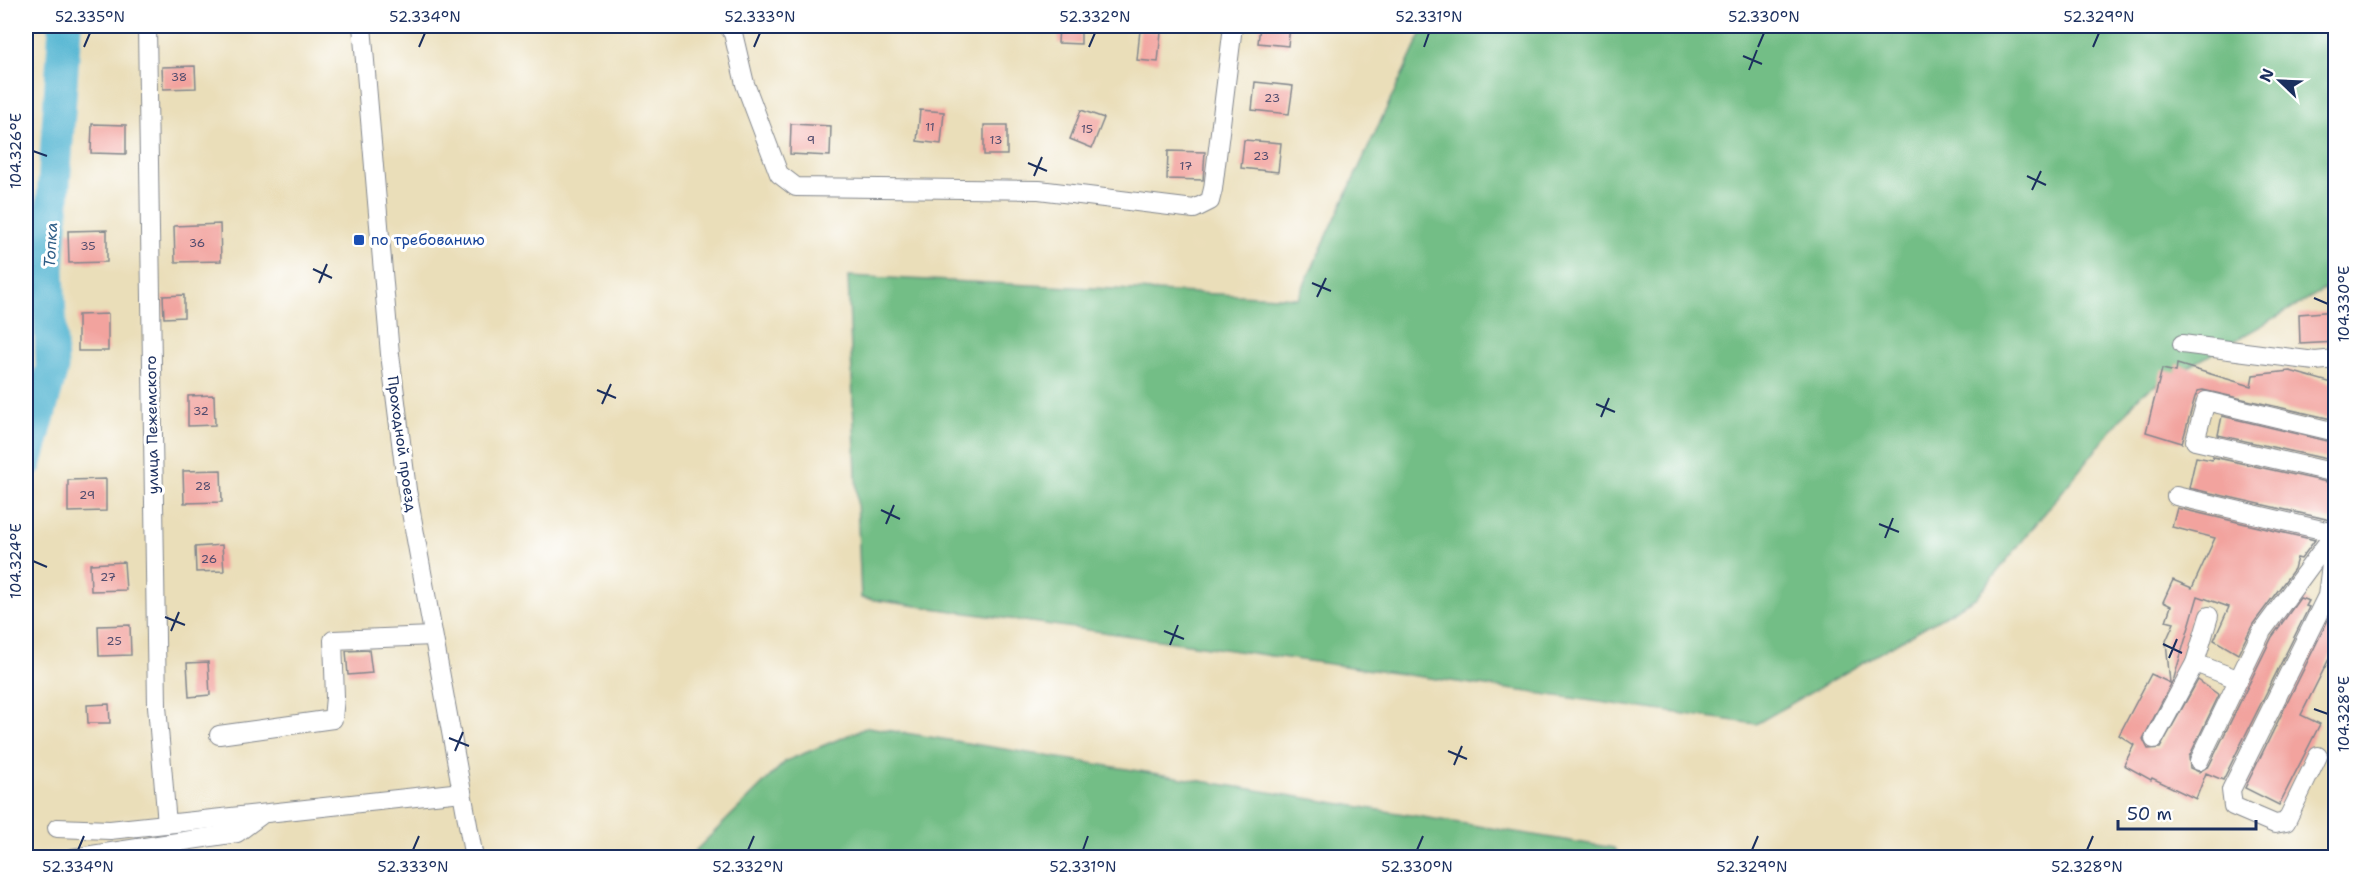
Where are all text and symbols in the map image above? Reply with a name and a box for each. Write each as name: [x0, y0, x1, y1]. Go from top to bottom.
text: 52.335°N: [55, 7, 125, 27]
text: 52.334°N: [389, 7, 461, 27]
text: 52.333°N: [725, 7, 795, 27]
text: 52.332°N: [1060, 7, 1130, 27]
text: 52.331°N: [1396, 7, 1462, 27]
text: 52.330°N: [1728, 7, 1800, 27]
text: 52.329°N: [2064, 7, 2134, 27]
north arrow: [2250, 51, 2310, 111]
text: N: [2255, 65, 2279, 85]
house number: 38: [171, 69, 187, 85]
house number: 23: [1264, 90, 1280, 106]
text: 104.326°E: [6, 113, 26, 189]
house number: 11: [925, 119, 935, 135]
house number: 15: [1081, 121, 1093, 137]
house number: 9: [807, 132, 815, 148]
house number: 13: [990, 132, 1002, 148]
house number: 23: [1253, 148, 1269, 164]
house number: 17: [1180, 158, 1192, 174]
water label: Топка: [39, 222, 62, 268]
place label: по требованию: [371, 230, 485, 250]
marker: по требованию: [352, 233, 366, 247]
house number: 36: [189, 235, 205, 251]
house number: 35: [80, 238, 96, 254]
text: 104.330°E: [2334, 266, 2354, 342]
street label: улица Пежемского: [141, 355, 163, 495]
street label: Проходной проезд: [383, 375, 422, 514]
house number: 32: [193, 403, 209, 419]
house number: 28: [195, 478, 211, 494]
house number: 29: [79, 487, 95, 503]
text: 104.324°E: [6, 523, 26, 599]
house number: 26: [201, 551, 217, 567]
house number: 27: [100, 569, 116, 585]
house number: 25: [106, 633, 122, 649]
text: 104.328°E: [2334, 676, 2354, 752]
scale bar: [2118, 793, 2256, 831]
text: 50 m: [2127, 802, 2172, 826]
text: 52.334°N: [42, 857, 114, 877]
text: 52.333°N: [378, 857, 448, 877]
text: 52.332°N: [713, 857, 783, 877]
text: 52.331°N: [1050, 857, 1116, 877]
text: 52.330°N: [1381, 857, 1453, 877]
text: 52.329°N: [1717, 857, 1787, 877]
text: 52.328°N: [2051, 857, 2123, 877]

